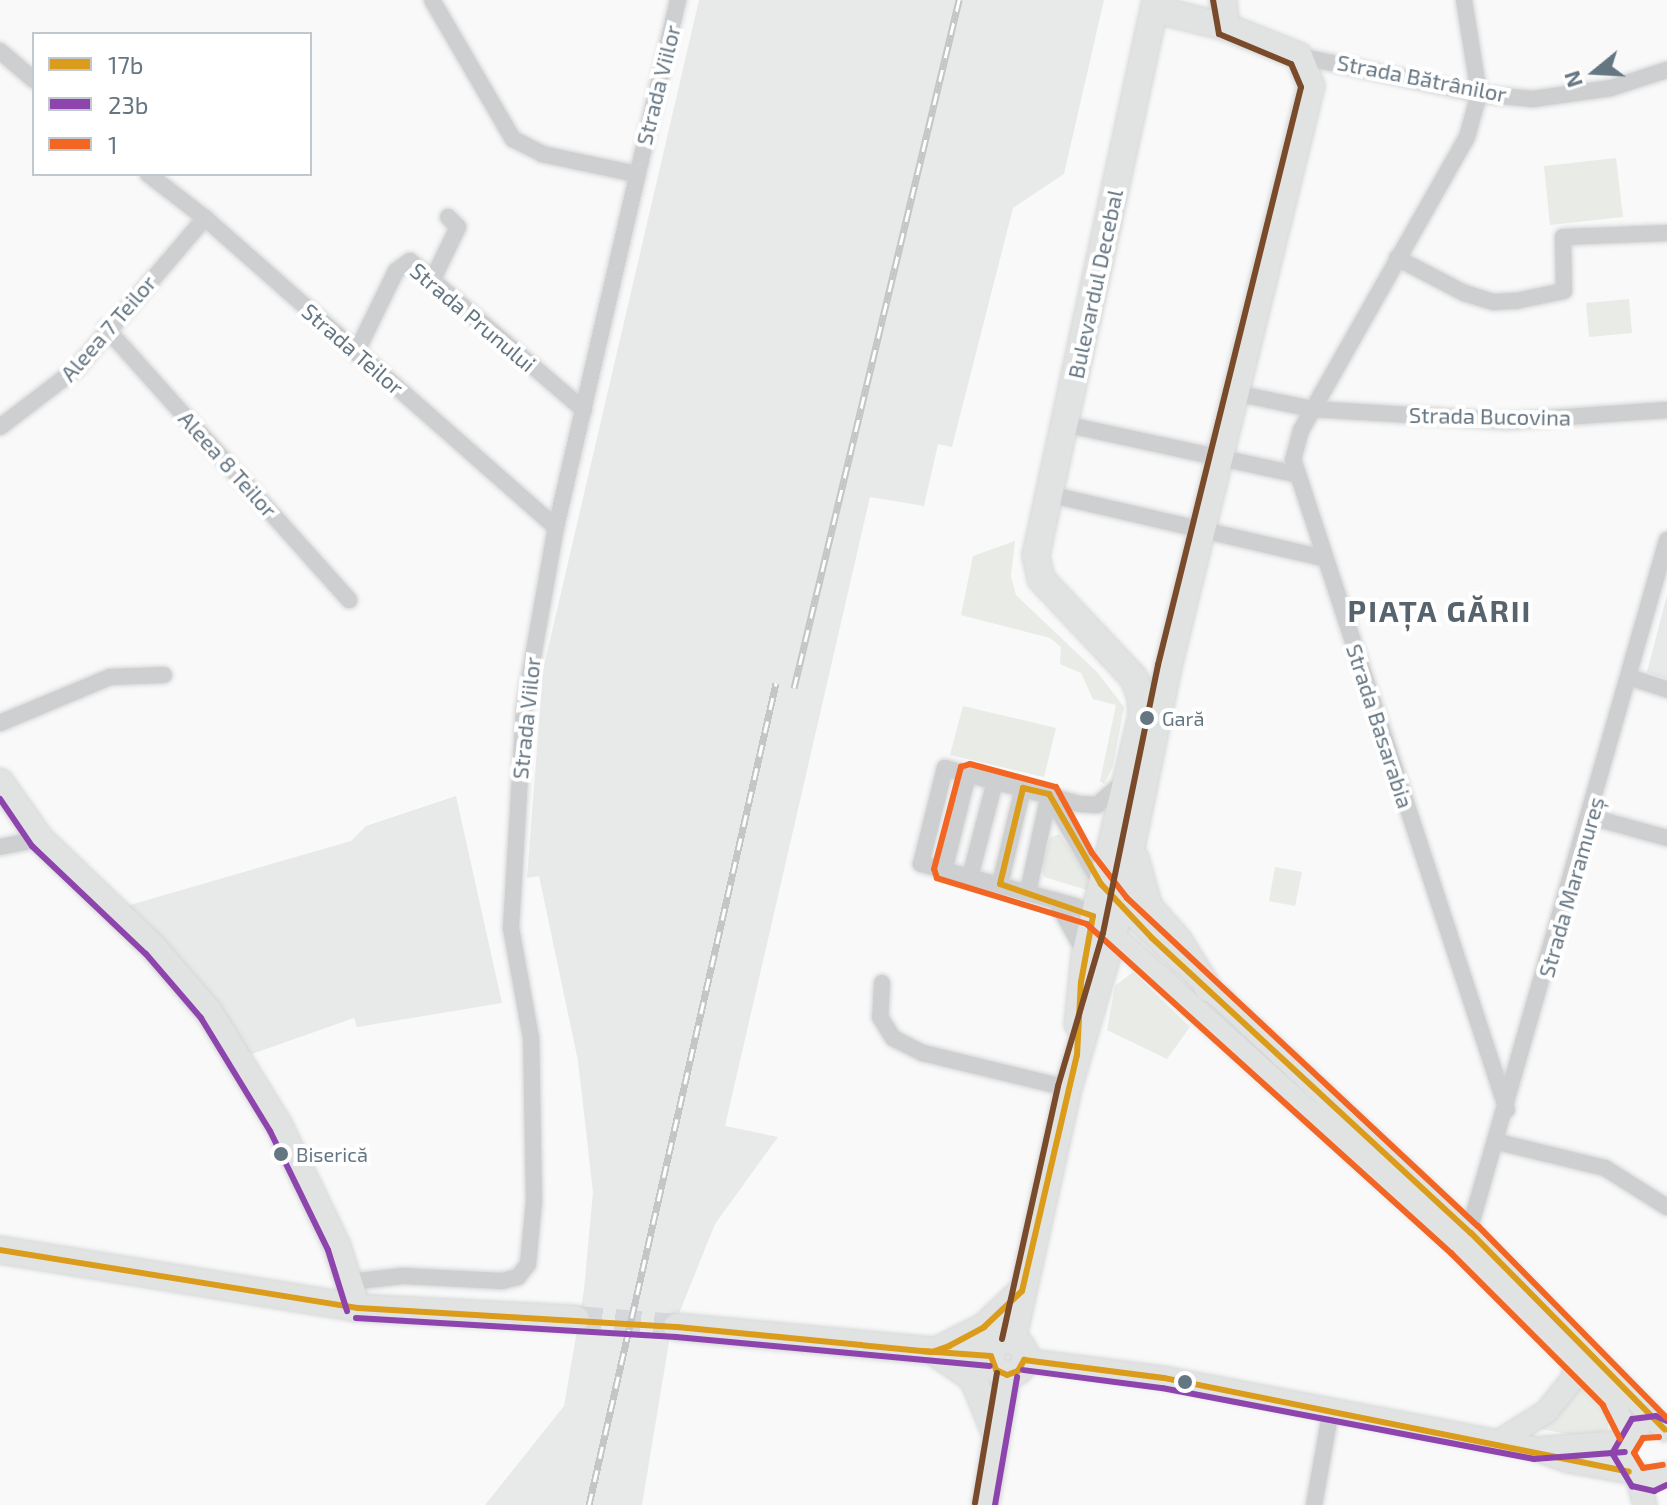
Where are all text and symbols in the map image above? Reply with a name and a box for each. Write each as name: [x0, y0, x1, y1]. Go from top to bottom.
street label: Strada Viilor: [630, 22, 686, 148]
legend: [32, 32, 312, 176]
north arrow: [1555, 32, 1635, 112]
street label: Strada Bătrânilor: [1335, 49, 1509, 107]
text: 17b: [108, 50, 144, 79]
text: N: [1557, 68, 1587, 91]
text: 23b: [108, 90, 149, 119]
text: 1: [108, 130, 118, 159]
street label: Bulevardul Decebal: [1062, 187, 1128, 381]
street label: Strada Prunului: [405, 257, 541, 377]
street label: Aleea 7 Teilor: [55, 269, 161, 387]
street label: Strada Teilor: [297, 298, 409, 400]
street label: Strada Bucovina: [1409, 401, 1571, 431]
street label: Aleea 8 Teilor: [173, 405, 283, 523]
district label: PIAȚA GĂRII: [1347, 592, 1533, 628]
street label: Strada Basarabia: [1341, 641, 1419, 811]
street label: Strada Viilor: [506, 655, 546, 781]
place label: Gară: [1162, 706, 1205, 730]
marker: Gară: [1139, 710, 1155, 726]
street label: Strada Maramureș: [1533, 794, 1609, 980]
place label: Biserică: [296, 1142, 368, 1166]
marker: Biserică: [273, 1146, 289, 1162]
unlabelled marker: [1177, 1374, 1193, 1390]

